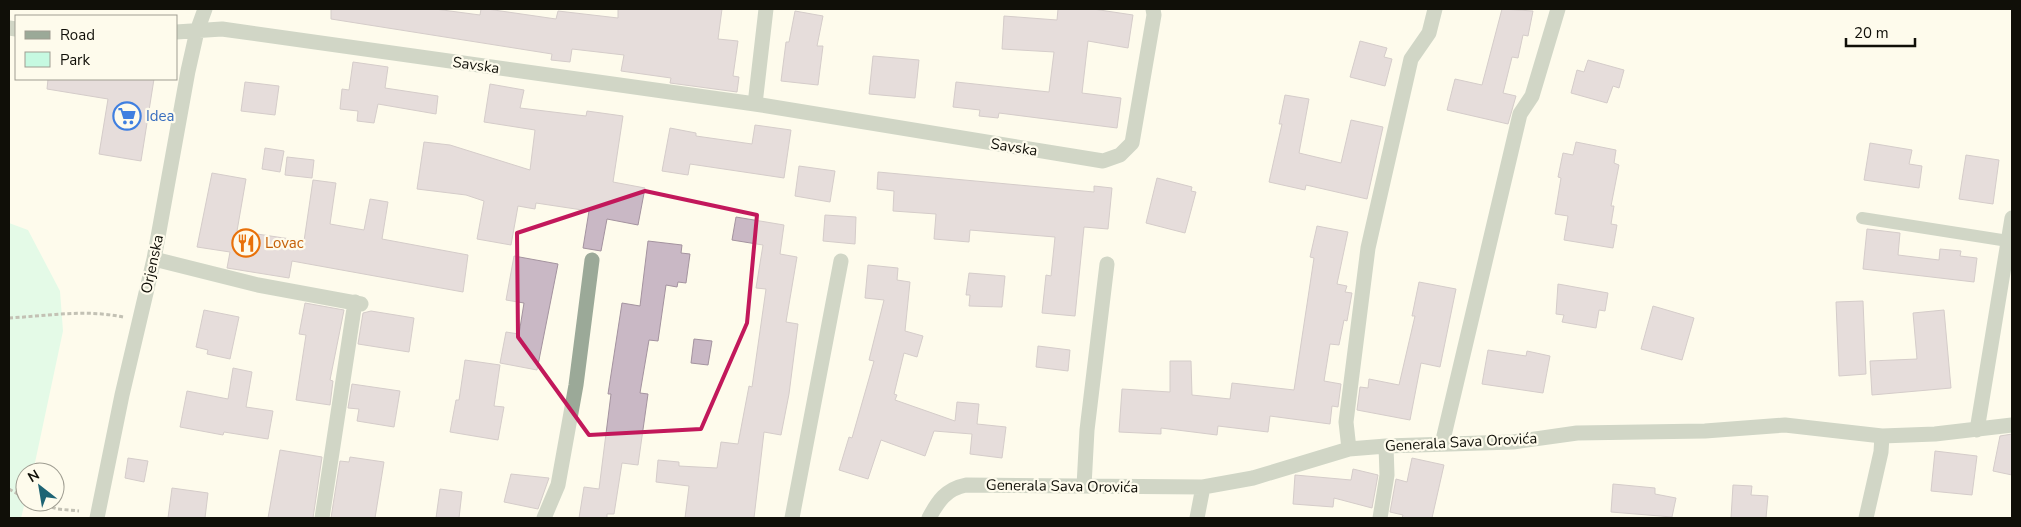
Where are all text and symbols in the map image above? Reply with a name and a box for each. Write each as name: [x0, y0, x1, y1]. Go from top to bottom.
legend: [15, 15, 178, 80]
scale bar: [1846, 15, 1915, 47]
text: 20 m: [1854, 23, 1889, 43]
text: Road: [60, 25, 95, 45]
text: Park: [60, 50, 90, 70]
street label: Savska: [451, 52, 501, 78]
supermarket icon: Idea: [112, 101, 142, 131]
place label: Idea: [146, 106, 175, 126]
street label: Savska: [989, 133, 1039, 161]
restaurant icon: Lovac: [231, 228, 261, 258]
street label: Orjenska: [136, 233, 168, 295]
place label: Lovac: [265, 233, 304, 253]
street label: Generala Sava Orovića: [1384, 428, 1538, 456]
north arrow: [15, 462, 65, 512]
text: N: [24, 465, 43, 487]
street label: Generala Sava Orovića: [986, 475, 1138, 497]

